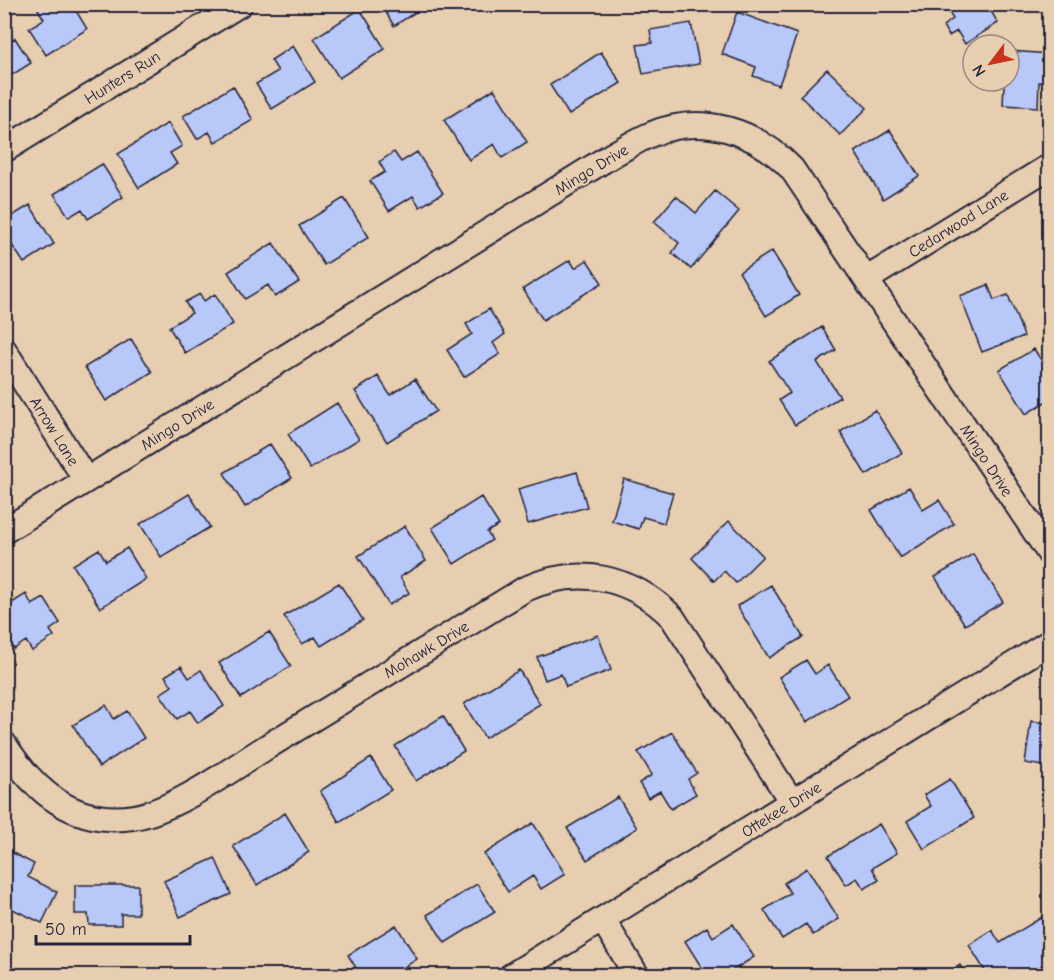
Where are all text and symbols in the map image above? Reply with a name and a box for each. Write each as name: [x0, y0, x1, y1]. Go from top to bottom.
north arrow: [961, 33, 1021, 93]
street label: Hunters Run: [81, 48, 164, 108]
text: N: [969, 61, 990, 80]
street label: Mingo Drive: [551, 141, 632, 199]
street label: Cedarwood Lane: [906, 186, 1012, 262]
street label: Arrow Lane: [26, 394, 82, 469]
street label: Mingo Drive: [138, 395, 217, 454]
street label: Mingo Drive: [956, 421, 1016, 500]
street label: Mohawk Drive: [381, 617, 472, 682]
street label: Ottekee Drive: [739, 778, 825, 841]
scale bar: [36, 908, 190, 946]
text: 50 m: [45, 919, 87, 940]

